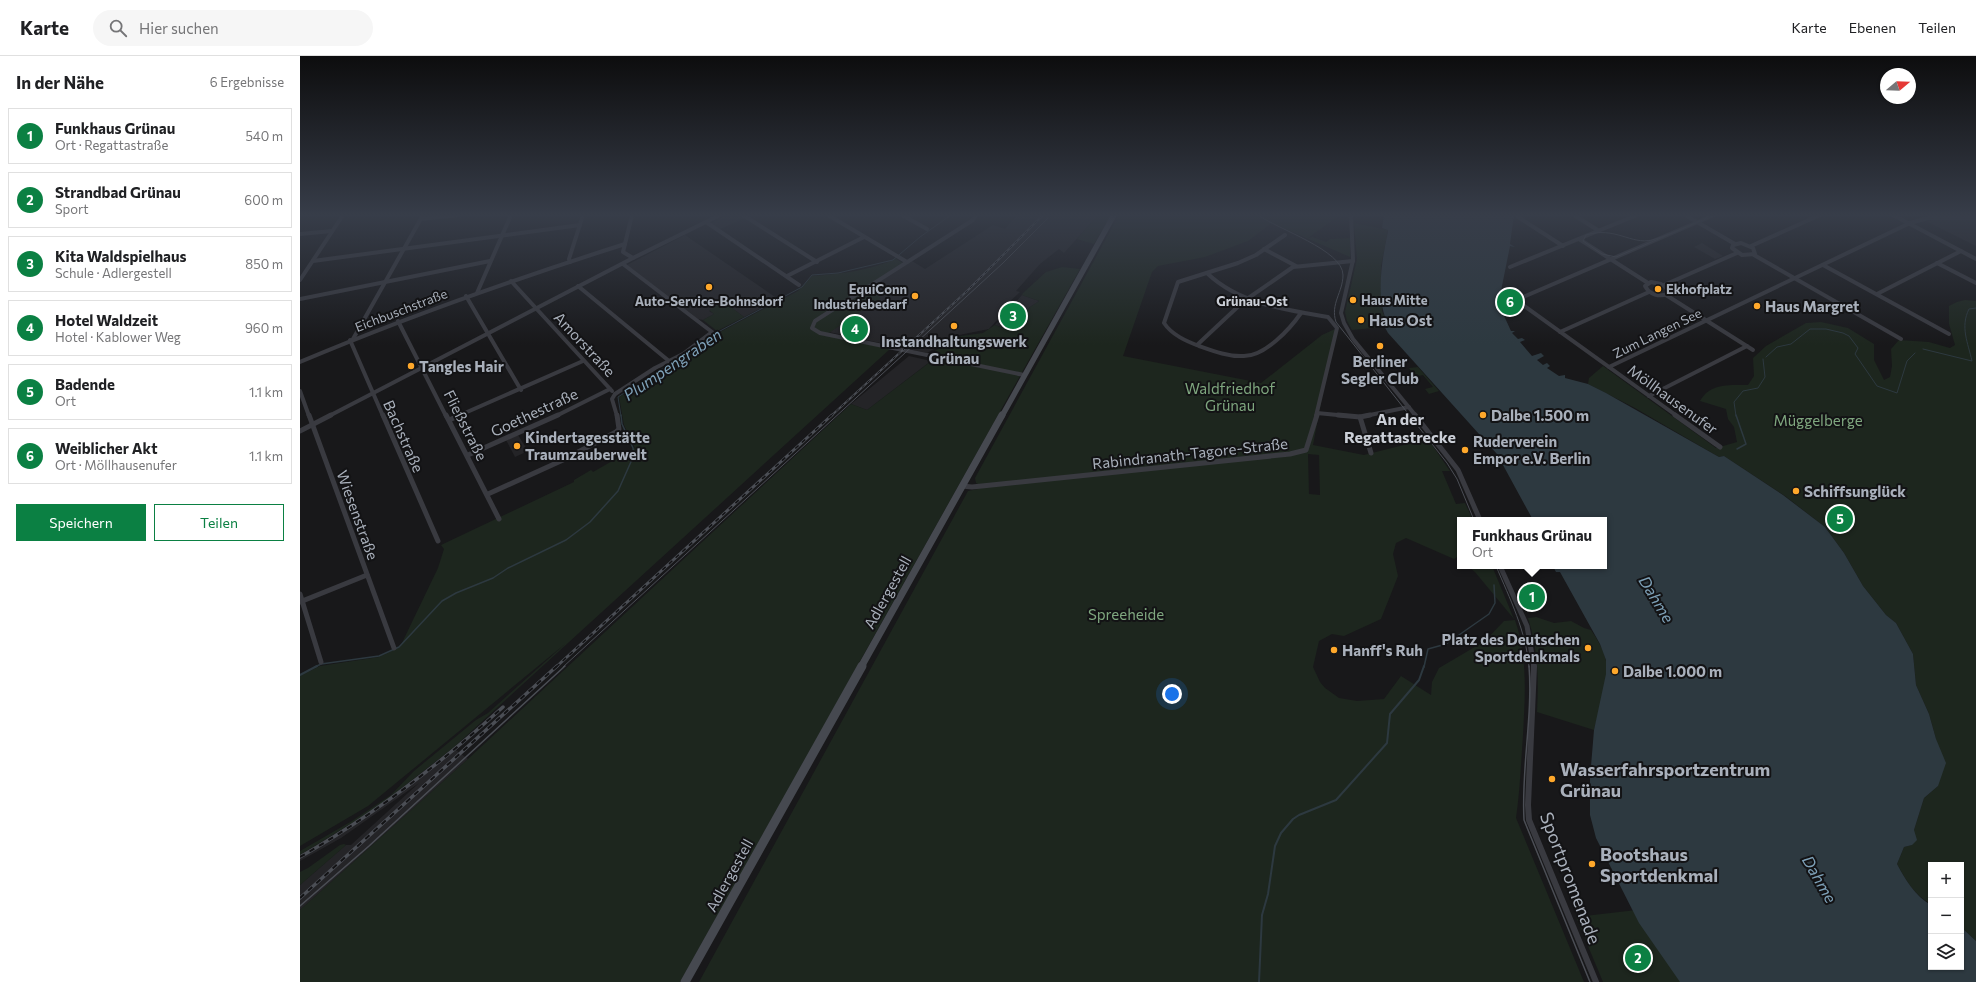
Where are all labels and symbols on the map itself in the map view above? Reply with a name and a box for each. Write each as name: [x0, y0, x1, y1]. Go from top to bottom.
north arrow: [1880, 68, 1916, 104]
place label: EquiConn Industriebedarf: [813, 281, 908, 312]
place label: Ekhofplatz: [1666, 281, 1732, 297]
marker: Auto-Service-Bohnsdorf: [704, 282, 714, 292]
marker: Ekhofplatz: [1653, 284, 1663, 294]
street label: Eichbuschstraße: [353, 285, 450, 335]
pin: 6: [1497, 287, 1523, 317]
marker: EquiConn Industriebedarf: [910, 291, 920, 301]
place label: Haus Mitte: [1361, 292, 1428, 308]
place label: Auto-Service-Bohnsdorf: [635, 293, 784, 309]
district label: Grünau-Ost: [1216, 293, 1288, 309]
marker: Haus Mitte: [1348, 295, 1358, 305]
place label: Haus Margret: [1765, 297, 1859, 315]
pin: 3: [1000, 301, 1026, 331]
marker: Haus Margret: [1752, 301, 1762, 311]
street label: Zum Langen See: [1610, 305, 1704, 361]
street label: Amorstraße: [551, 308, 620, 380]
place label: Haus Ost: [1369, 311, 1432, 329]
pin: 4: [842, 314, 868, 344]
marker: Haus Ost: [1356, 315, 1366, 325]
marker: Instandhaltungswerk Grünau: [949, 321, 959, 331]
water label: Plumpengraben: [619, 324, 725, 404]
place label: Instandhaltungswerk Grünau: [881, 332, 1027, 367]
marker: Berliner Segler Club: [1375, 341, 1385, 351]
place label: Berliner Segler Club: [1341, 352, 1419, 387]
place label: Tangles Hair: [419, 357, 504, 375]
street label: Möllhausenufer: [1624, 360, 1722, 438]
marker: Tangles Hair: [406, 361, 416, 371]
park label: Waldfriedhof Grünau: [1185, 379, 1275, 414]
street label: Goethestraße: [488, 384, 580, 440]
street label: Fließstraße: [441, 387, 491, 463]
street label: Bachstraße: [380, 397, 428, 475]
place label: Dalbe 1.500 m: [1491, 406, 1589, 424]
district label: An der Regattastrecke: [1344, 409, 1456, 446]
marker: Dalbe 1.500 m: [1478, 410, 1488, 420]
park label: Müggelberge: [1773, 411, 1863, 429]
place label: Kindertagesstätte Traumzauberwelt: [525, 428, 650, 463]
place label: Ruderverein Empor e.V. Berlin: [1473, 432, 1590, 467]
street label: Rabindranath-Tagore-Straße: [1091, 434, 1289, 472]
marker: Kindertagesstätte Traumzauberwelt: [512, 441, 522, 451]
marker: Ruderverein Empor e.V. Berlin: [1460, 445, 1470, 455]
street label: Wiesenstraße: [333, 468, 383, 562]
place label: Schiffsunglück: [1804, 482, 1906, 500]
marker: Schiffsunglück: [1791, 486, 1801, 496]
pin: 5: [1827, 504, 1853, 534]
street label: Adlergestell: [860, 552, 914, 632]
water label: Dahme: [1636, 572, 1679, 627]
pin: 1: [1519, 582, 1545, 612]
park label: Spreeheide: [1088, 605, 1164, 623]
place label: Platz des Deutschen Sportdenkmals: [1442, 630, 1580, 665]
place label: Hanff's Ruh: [1342, 641, 1423, 659]
marker: Platz des Deutschen Sportdenkmals: [1583, 643, 1593, 653]
marker: Hanff's Ruh: [1329, 645, 1339, 655]
place label: Dalbe 1.000 m: [1623, 662, 1722, 680]
marker: Dalbe 1.000 m: [1610, 666, 1620, 676]
your location: [1162, 684, 1182, 704]
place label: Wasserfahrsportzentrum Grünau: [1560, 758, 1770, 801]
marker: Wasserfahrsportzentrum Grünau: [1547, 774, 1557, 784]
street label: Sportpromenade: [1536, 809, 1606, 947]
street label: Adlergestell: [702, 835, 756, 915]
place label: Bootshaus Sportdenkmal: [1600, 843, 1718, 886]
water label: Dahme: [1799, 852, 1841, 907]
marker: Bootshaus Sportdenkmal: [1587, 859, 1597, 869]
pin: 2: [1625, 943, 1651, 973]

